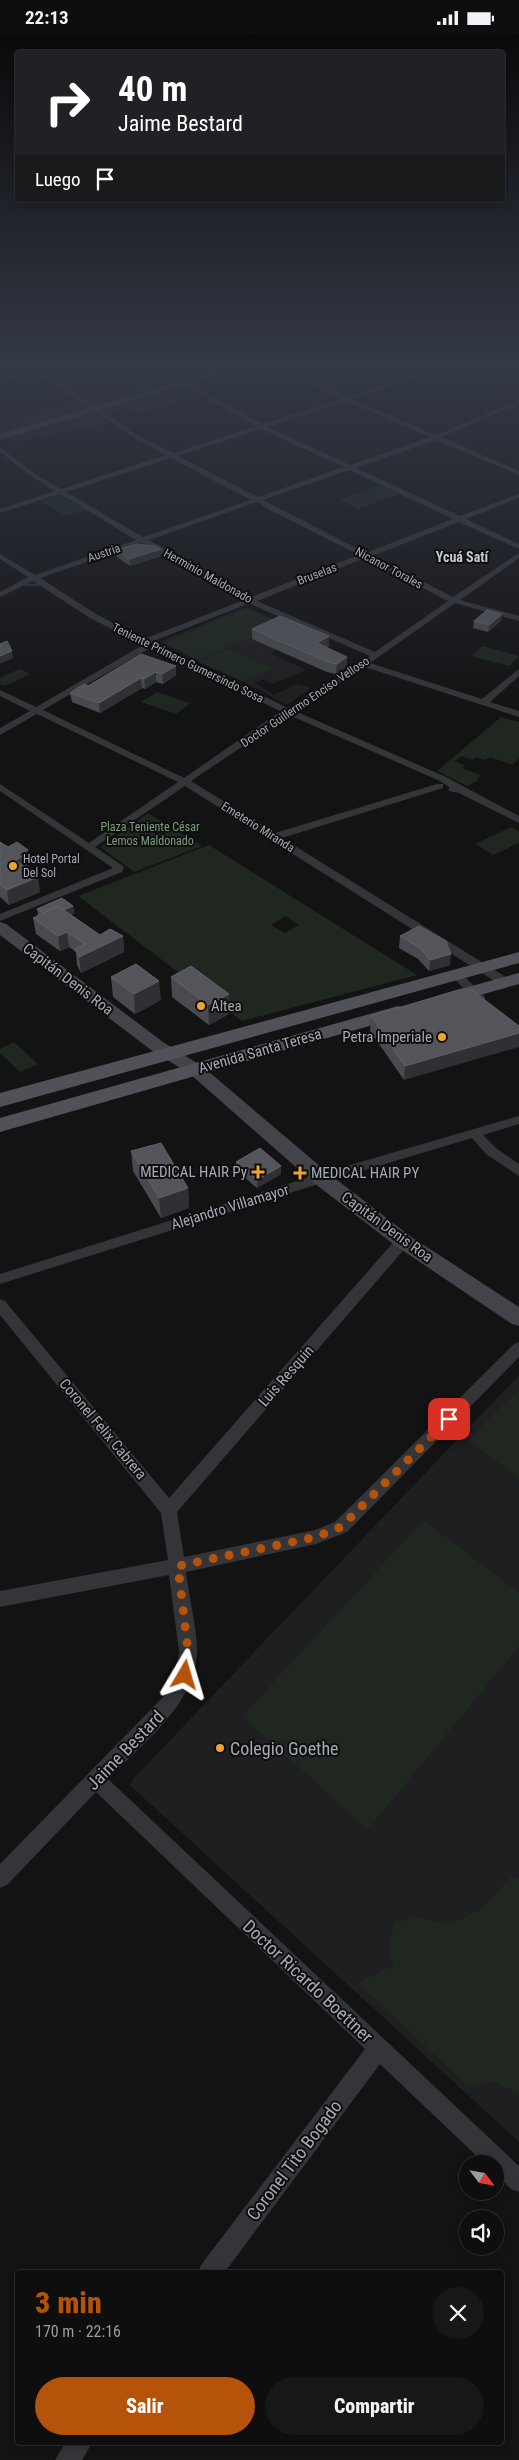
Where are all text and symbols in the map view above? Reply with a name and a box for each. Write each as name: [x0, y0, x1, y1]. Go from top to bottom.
text: 22:13: [25, 6, 69, 29]
text: 40 m: [118, 69, 187, 110]
icon: right: [35, 70, 100, 135]
text: Jaime Bestard: [118, 111, 243, 136]
icon: arrive: [91, 165, 119, 193]
text: Luego: [35, 168, 81, 191]
street label: Austria: [86, 541, 123, 565]
street label: Nicanor Torales: [353, 544, 425, 592]
street label: Herminio Maldonado: [161, 546, 255, 606]
district label: Ycuá Satí: [436, 549, 490, 565]
street label: Bruselas: [295, 560, 339, 588]
street label: Teniente Primero Gumersindo Sosa: [110, 620, 266, 706]
street label: Doctor Guillermo Enciso Velloso: [238, 654, 372, 750]
street label: Emeterio Miranda: [219, 799, 297, 855]
park label: Plaza Teniente César Lemos Maldonado: [100, 820, 200, 848]
place label: Hotel Portal Del Sol: [23, 852, 80, 880]
marker: Hotel Portal Del Sol: [7, 860, 19, 872]
street label: Capitán Denis Roa: [19, 939, 117, 1019]
place label: Altea: [211, 997, 242, 1015]
marker: Altea: [195, 1000, 207, 1012]
street label: Avenida Santa Teresa: [196, 1025, 324, 1077]
place label: Petra Imperiale: [342, 1028, 432, 1046]
marker: Petra Imperiale: [436, 1031, 448, 1043]
place label: MEDICAL HAIR Py: [140, 1163, 247, 1181]
place label: MEDICAL HAIR PY: [311, 1164, 419, 1182]
marker: MEDICAL HAIR Py: [251, 1165, 265, 1179]
marker: MEDICAL HAIR PY: [293, 1166, 307, 1180]
street label: Alejandro Villamayor: [169, 1180, 292, 1233]
street label: Capitán Denis Roa: [338, 1188, 436, 1266]
street label: Luis Resquin: [255, 1342, 317, 1410]
street label: Coronel Felix Cabrera: [56, 1375, 150, 1483]
pin: [428, 1398, 470, 1440]
icon: arrive: [435, 1405, 463, 1433]
position arrow: [158, 1648, 210, 1700]
street label: Jaime Bestard: [82, 1706, 168, 1794]
place label: Colegio Goethe: [230, 1738, 339, 1759]
marker: Colegio Goethe: [214, 1742, 226, 1754]
street label: Doctor Ricardo Boettner: [239, 1915, 378, 2047]
street label: Coronel Tito Bogado: [242, 2096, 346, 2224]
north arrow: [459, 2155, 504, 2200]
map controls: [459, 2155, 504, 2255]
button: sound: [459, 2210, 504, 2255]
text: 3 min: [35, 2285, 102, 2320]
button: close: [432, 2287, 484, 2339]
text: 170 m · 22:16: [35, 2322, 121, 2341]
button: Salir: [35, 2377, 255, 2435]
button: Compartir: [265, 2377, 484, 2435]

